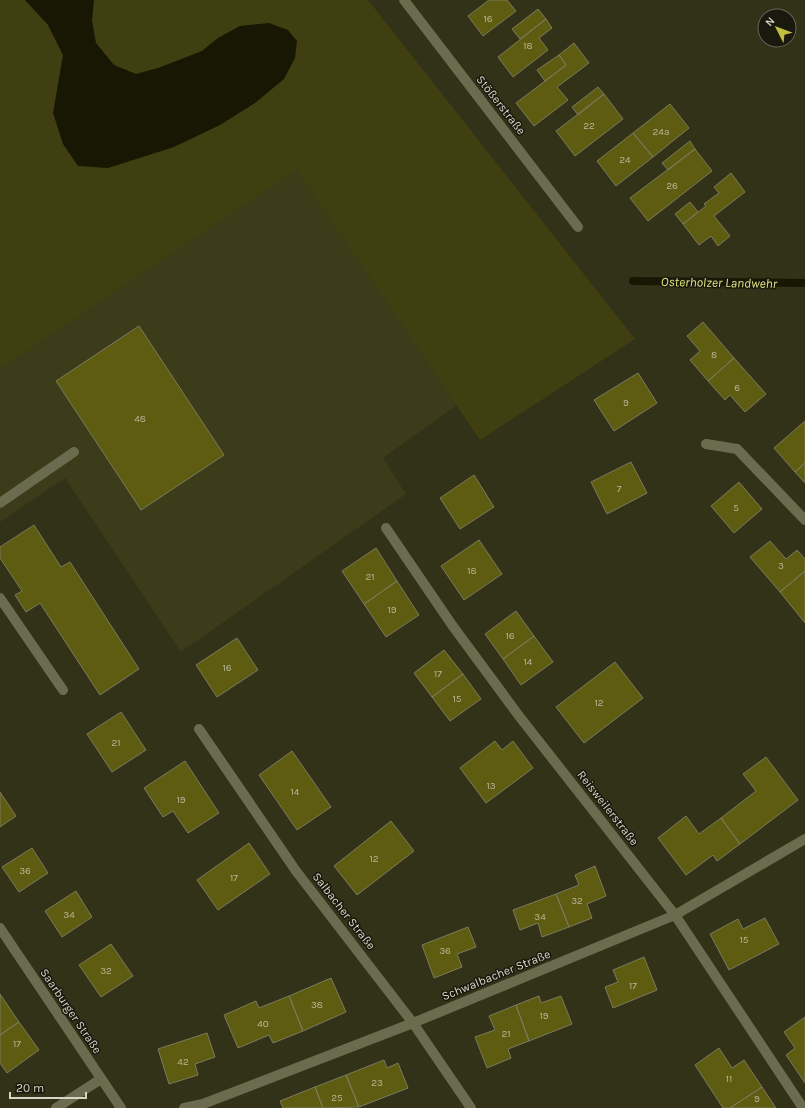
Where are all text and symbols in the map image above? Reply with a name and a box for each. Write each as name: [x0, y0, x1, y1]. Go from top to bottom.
north arrow: [757, 8, 797, 48]
house number: 16: [483, 13, 493, 25]
text: N: [762, 14, 777, 29]
house number: 18: [523, 40, 533, 52]
street label: Stößerstraße: [473, 73, 529, 137]
house number: 22: [583, 120, 595, 132]
house number: 24a: [653, 126, 669, 138]
house number: 24: [619, 154, 631, 166]
house number: 26: [666, 180, 678, 192]
water label: Osterholzer Landwehr: [661, 274, 778, 291]
house number: 8: [711, 349, 717, 361]
house number: 6: [734, 382, 740, 394]
house number: 9: [623, 397, 629, 409]
house number: 48: [134, 413, 146, 425]
house number: 7: [617, 483, 622, 495]
house number: 5: [733, 502, 739, 514]
house number: 3: [778, 560, 784, 572]
house number: 18: [467, 565, 477, 577]
house number: 21: [365, 571, 375, 583]
house number: 19: [387, 604, 397, 616]
house number: 16: [505, 630, 515, 642]
house number: 14: [524, 656, 533, 668]
house number: 16: [222, 662, 232, 674]
house number: 17: [434, 668, 442, 680]
house number: 15: [453, 693, 462, 705]
house number: 12: [594, 697, 604, 709]
house number: 21: [111, 737, 121, 749]
street label: Reisweilerstraße: [574, 768, 642, 848]
house number: 13: [486, 780, 496, 792]
house number: 14: [291, 786, 300, 798]
house number: 19: [176, 794, 186, 806]
house number: 12: [369, 853, 379, 865]
house number: 36: [19, 865, 31, 877]
street label: Salbacher Straße: [310, 870, 378, 952]
house number: 17: [230, 872, 238, 884]
house number: 32: [571, 895, 583, 907]
house number: 34: [63, 909, 75, 921]
house number: 34: [534, 911, 546, 923]
house number: 15: [740, 934, 749, 946]
house number: 36: [439, 945, 451, 957]
street label: Schwalbacher Straße: [440, 947, 552, 1003]
house number: 32: [100, 965, 112, 977]
street label: Saarburger Straße: [37, 966, 105, 1056]
house number: 17: [629, 980, 637, 992]
house number: 38: [311, 999, 323, 1011]
house number: 19: [539, 1010, 549, 1022]
house number: 40: [257, 1018, 269, 1030]
house number: 21: [501, 1028, 511, 1040]
house number: 17: [13, 1038, 21, 1050]
house number: 42: [177, 1056, 189, 1068]
house number: 11: [726, 1073, 732, 1085]
scale bar: [10, 1074, 86, 1100]
house number: 23: [371, 1077, 383, 1089]
text: 20 m: [16, 1081, 44, 1095]
house number: 25: [331, 1092, 343, 1104]
house number: 9: [754, 1093, 760, 1105]

